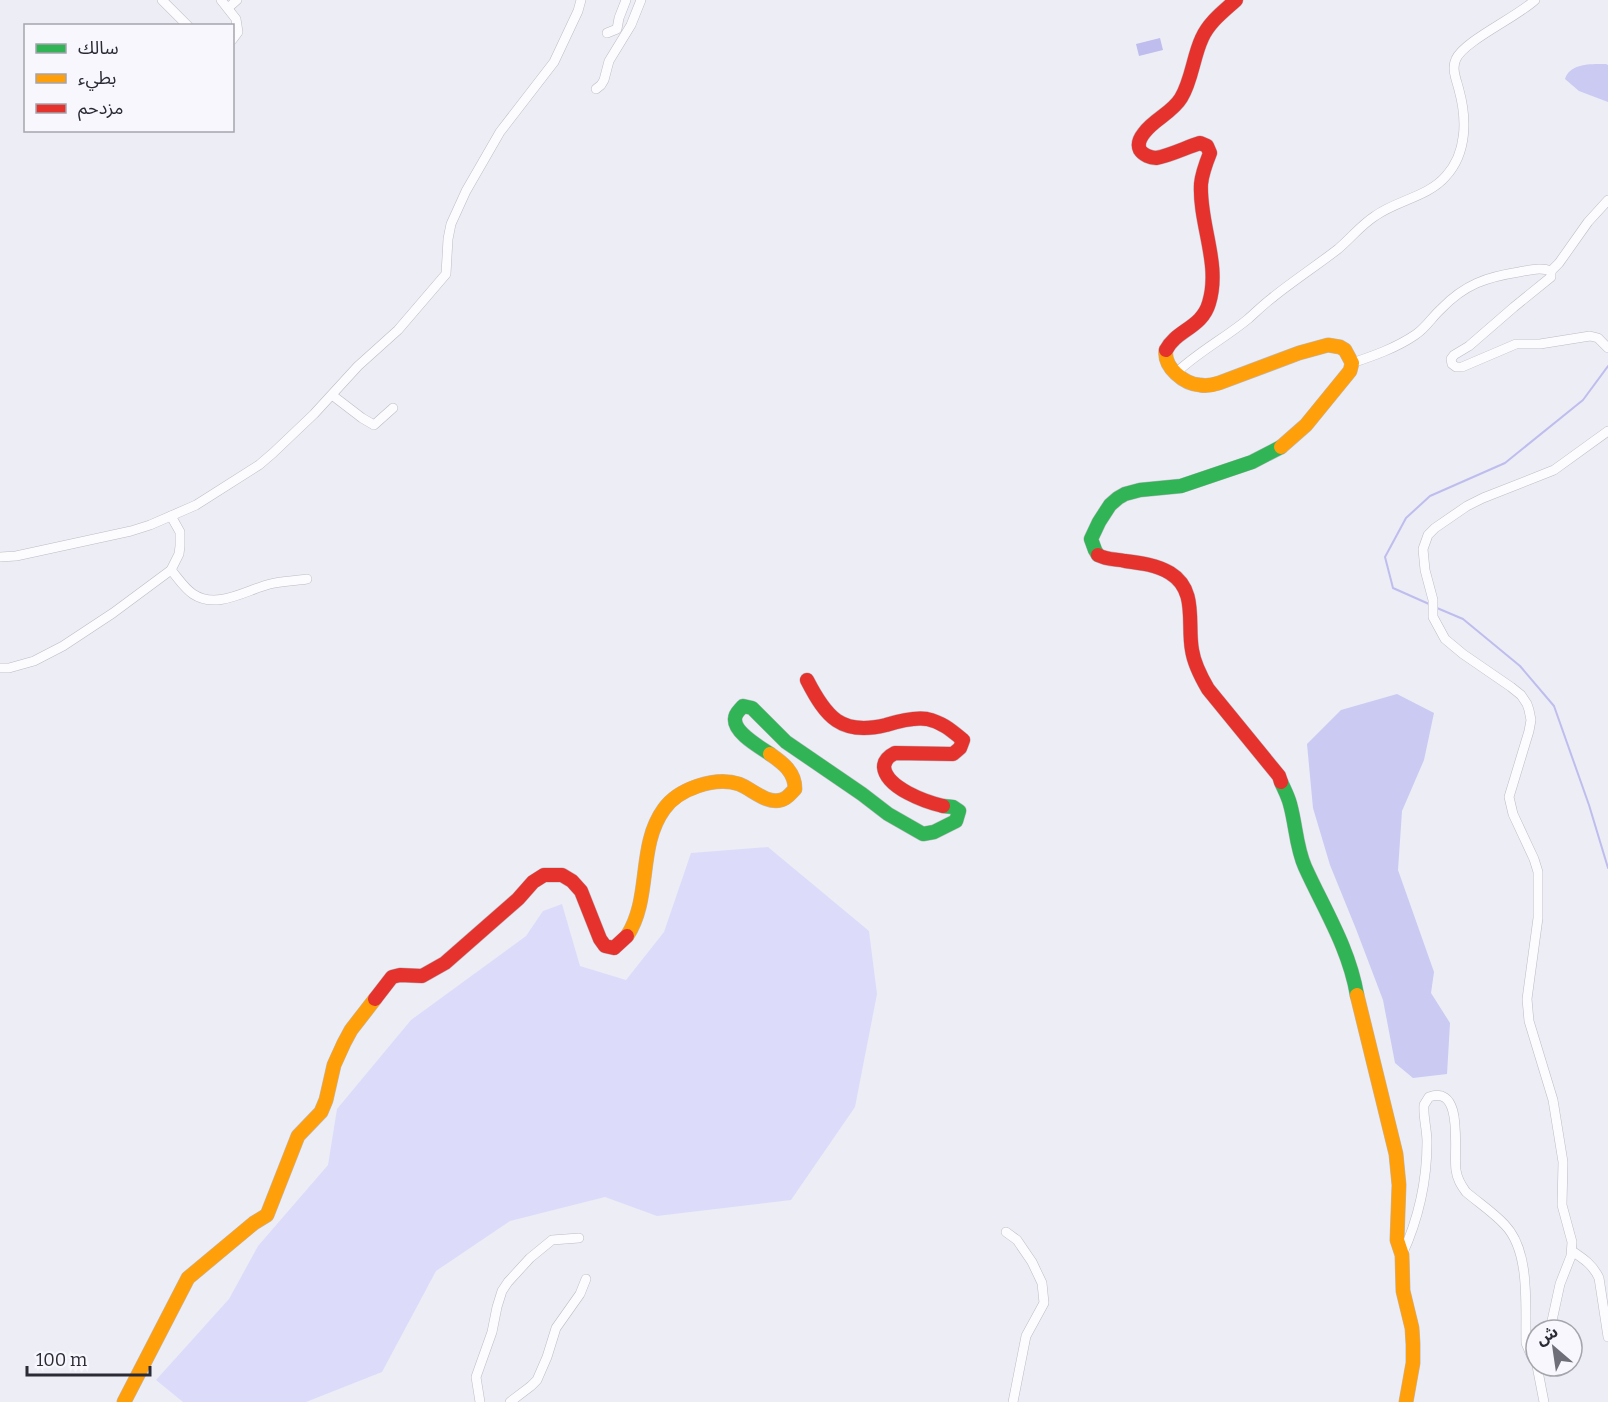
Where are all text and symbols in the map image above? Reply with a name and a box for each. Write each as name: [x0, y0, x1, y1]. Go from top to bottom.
legend: [24, 24, 234, 132]
text: سالك: [78, 37, 119, 59]
text: بطيء: [78, 67, 116, 91]
text: مزدحم: [78, 97, 123, 121]
north arrow: [1524, 1318, 1584, 1378]
text: ش: [1533, 1322, 1561, 1349]
scale bar: [27, 1339, 150, 1377]
text: 100 m: [36, 1349, 87, 1371]

